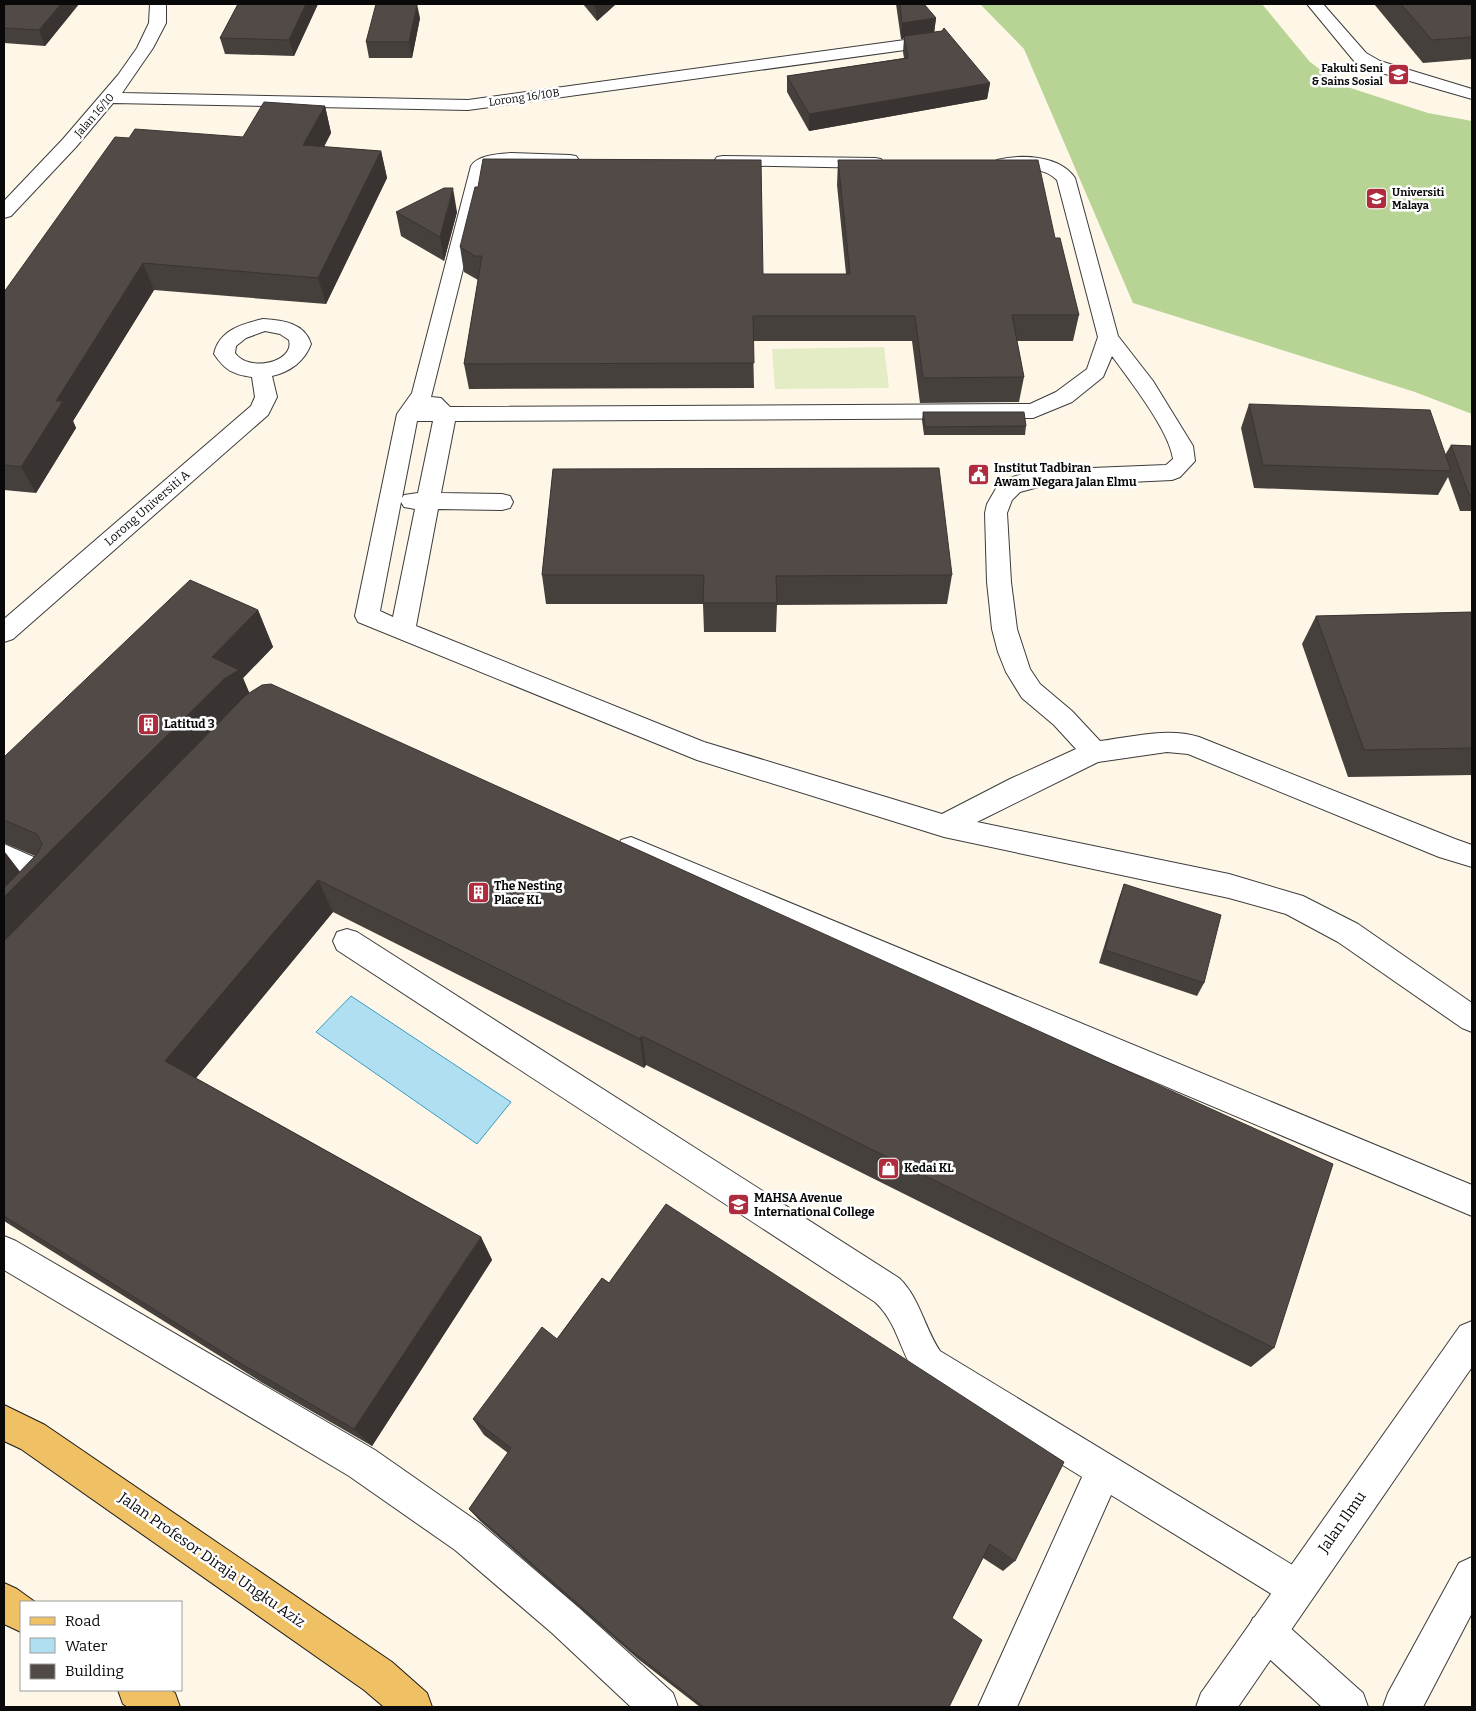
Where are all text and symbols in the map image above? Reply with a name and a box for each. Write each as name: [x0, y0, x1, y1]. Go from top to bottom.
place label: Fakulti Seni & Sains Sosial: [1312, 62, 1384, 88]
school or university icon: Fakulti Seni & Sains Sosial: [1387, 62, 1411, 86]
street label: Lorong 16/10B: [488, 86, 560, 109]
street label: Jalan 16/10: [71, 91, 117, 141]
school or university icon: Universiti Malaya: [1364, 186, 1388, 210]
place label: Universiti Malaya: [1392, 186, 1445, 212]
place label: Institut Tadbiran Awam Negara Jalan Elmu: [994, 461, 1137, 489]
public building icon: Institut Tadbiran Awam Negara Jalan Elmu: [966, 463, 990, 487]
street label: Lorong Universiti A: [102, 467, 193, 549]
building icon: Latitud 3: [136, 712, 160, 736]
place label: Latitud 3: [164, 717, 215, 731]
place label: The Nesting Place KL: [494, 879, 563, 907]
building icon: The Nesting Place KL: [466, 881, 490, 905]
shop icon: Kedai KL: [876, 1156, 900, 1180]
place label: Kedai KL: [904, 1161, 954, 1175]
place label: MAHSA Avenue International College: [754, 1191, 875, 1219]
school or university icon: MAHSA Avenue International College: [726, 1193, 750, 1217]
street label: Jalan Profesor Diraja Ungku Aziz: [115, 1488, 309, 1631]
street label: Jalan Ilmu: [1314, 1488, 1370, 1557]
legend: [20, 1601, 182, 1691]
text: Road: [65, 1612, 100, 1630]
text: Water: [65, 1637, 108, 1655]
text: Building: [65, 1662, 124, 1680]

